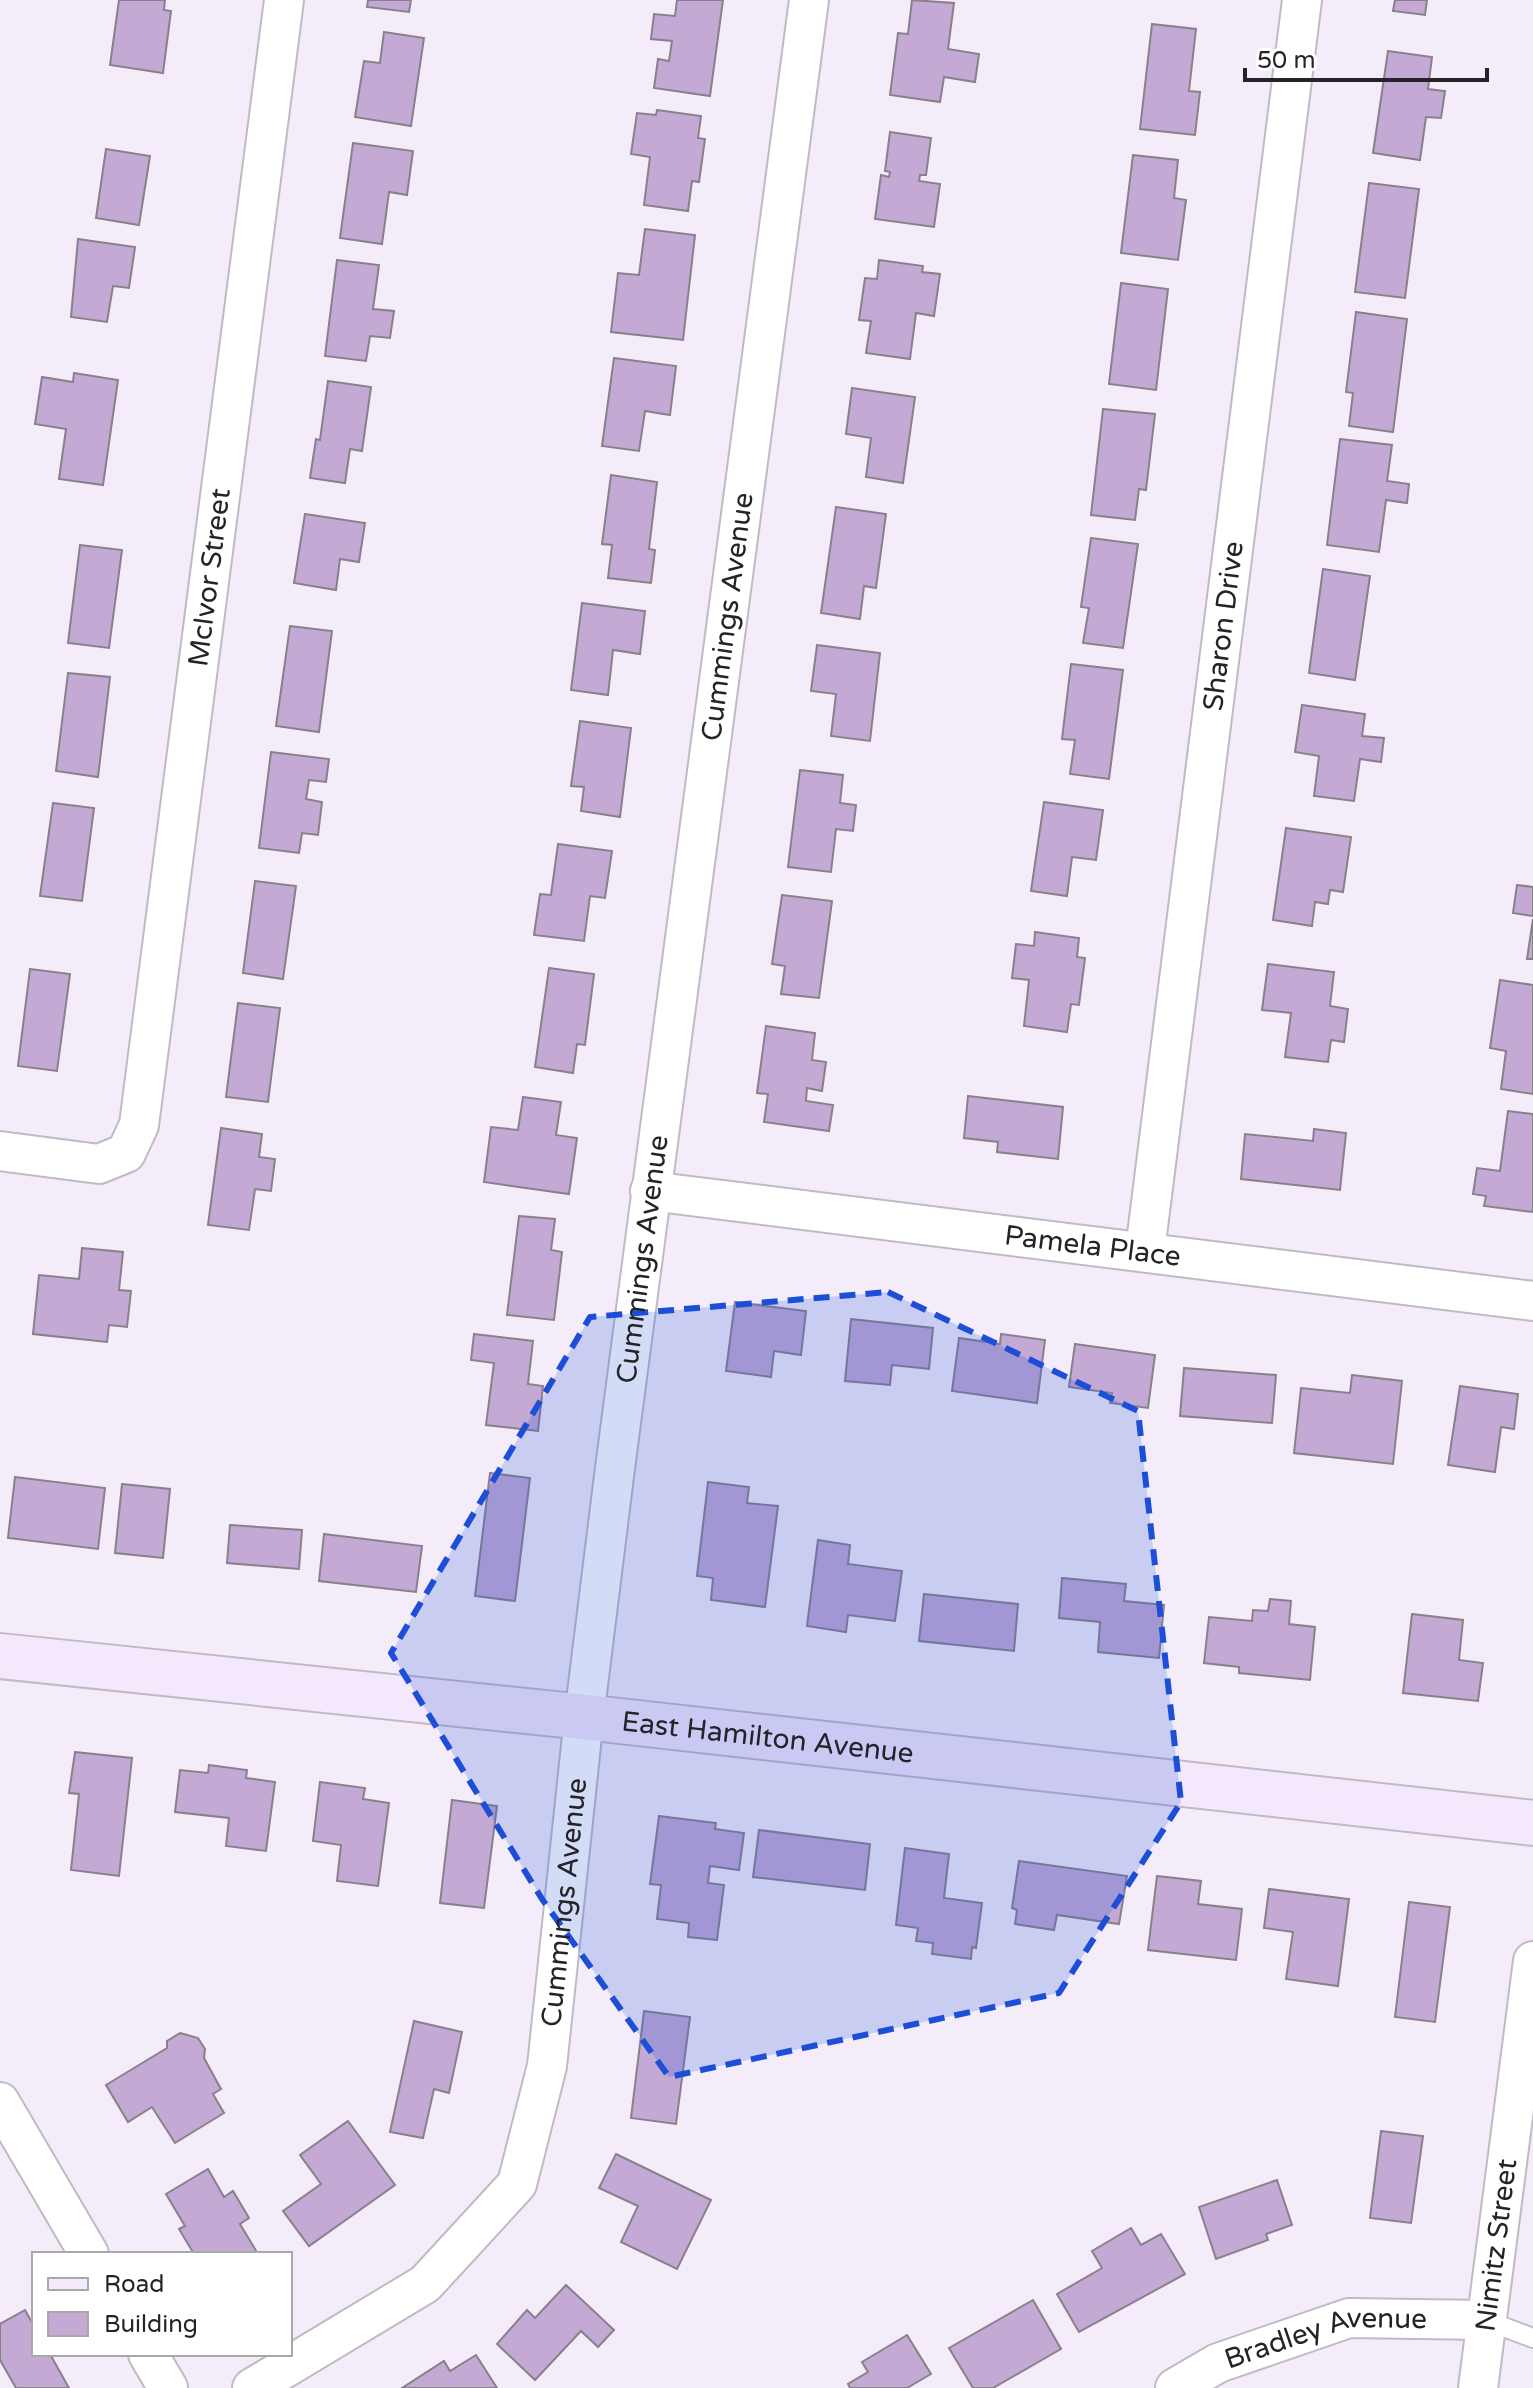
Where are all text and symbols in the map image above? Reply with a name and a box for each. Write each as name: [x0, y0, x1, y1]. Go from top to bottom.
scale bar: [1245, 32, 1487, 82]
text: 50 m: [1257, 46, 1315, 75]
street label: McIvor Street: [181, 486, 238, 668]
street label: Cummings Avenue: [694, 490, 761, 743]
street label: Sharon Drive: [1196, 539, 1251, 713]
street label: Cummings Avenue: [609, 1133, 676, 1386]
street label: Pamela Place: [1002, 1218, 1183, 1274]
street label: East Hamilton Avenue: [620, 1704, 915, 1771]
street label: Cummings Avenue: [534, 1776, 594, 2029]
street label: Nimitz Street: [1468, 2156, 1524, 2334]
legend: [32, 2252, 292, 2356]
text: Road: [104, 2270, 164, 2299]
street label: Bradley Avenue: [1220, 2301, 1427, 2377]
text: Building: [104, 2310, 198, 2339]

